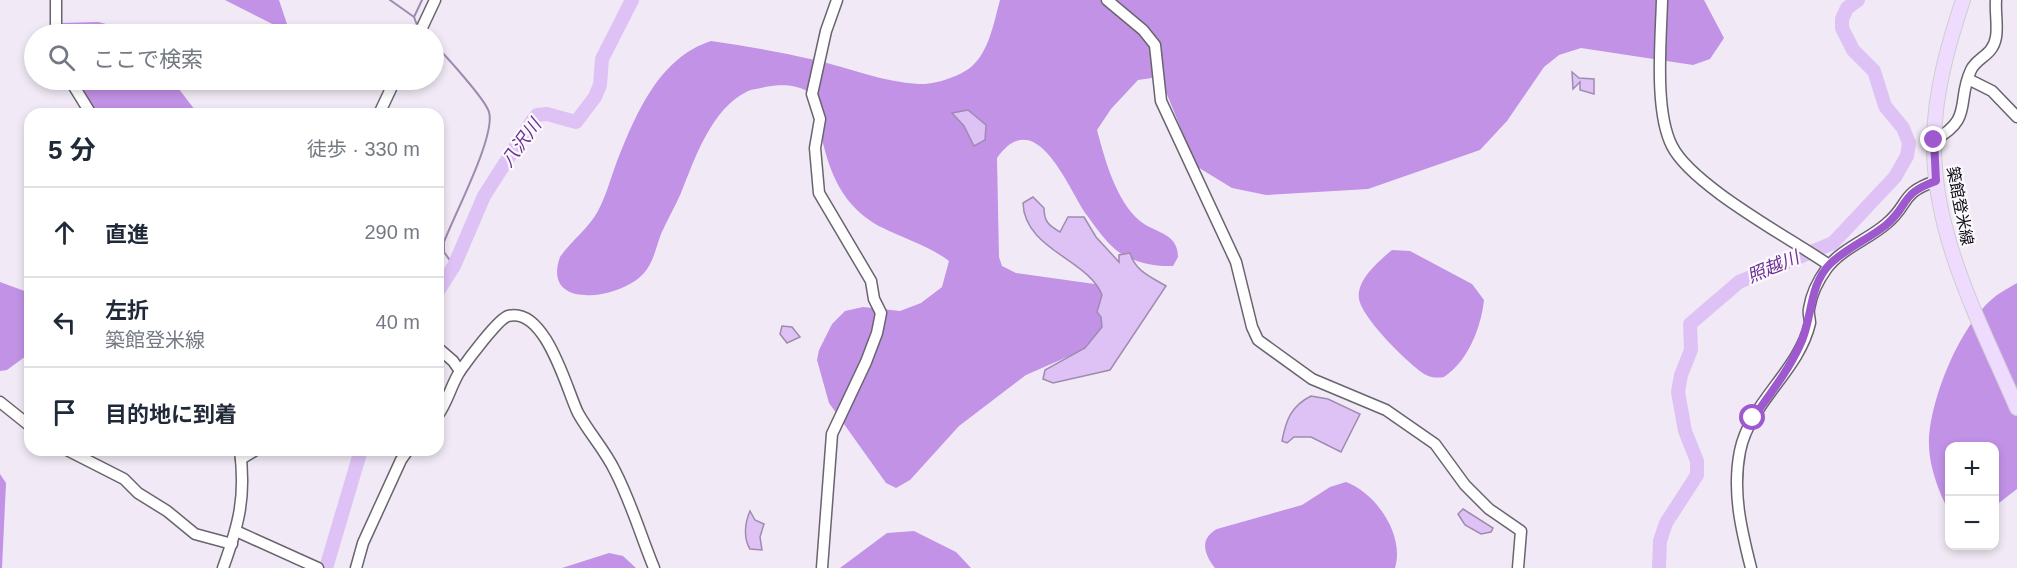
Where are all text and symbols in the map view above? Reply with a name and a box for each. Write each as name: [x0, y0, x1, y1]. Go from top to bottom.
search box: [24, 24, 444, 90]
icon: search: [45, 41, 78, 74]
text: ここで検索: [93, 47, 203, 72]
water label: 八沢川: [497, 114, 546, 171]
route end: [1920, 126, 1946, 152]
text: 5 分: [48, 135, 96, 165]
text: 徒歩 · 330 m: [307, 138, 420, 160]
street label: 築館登米線: [1944, 165, 1976, 247]
icon: ahead: [48, 216, 81, 249]
text: 290 m: [364, 221, 420, 243]
text: 直進: [105, 222, 149, 247]
water label: 照越川: [1744, 246, 1804, 287]
text: 左折: [105, 298, 149, 323]
icon: left: [48, 306, 81, 339]
text: 40 m: [376, 311, 420, 333]
text: 築館登米線: [105, 329, 205, 351]
icon: arrive: [48, 396, 81, 429]
text: 目的地に到着: [105, 402, 237, 427]
route start: [1739, 404, 1765, 430]
map controls: [1945, 442, 1999, 550]
button: +: [1945, 442, 1999, 496]
button: −: [1945, 496, 1999, 550]

